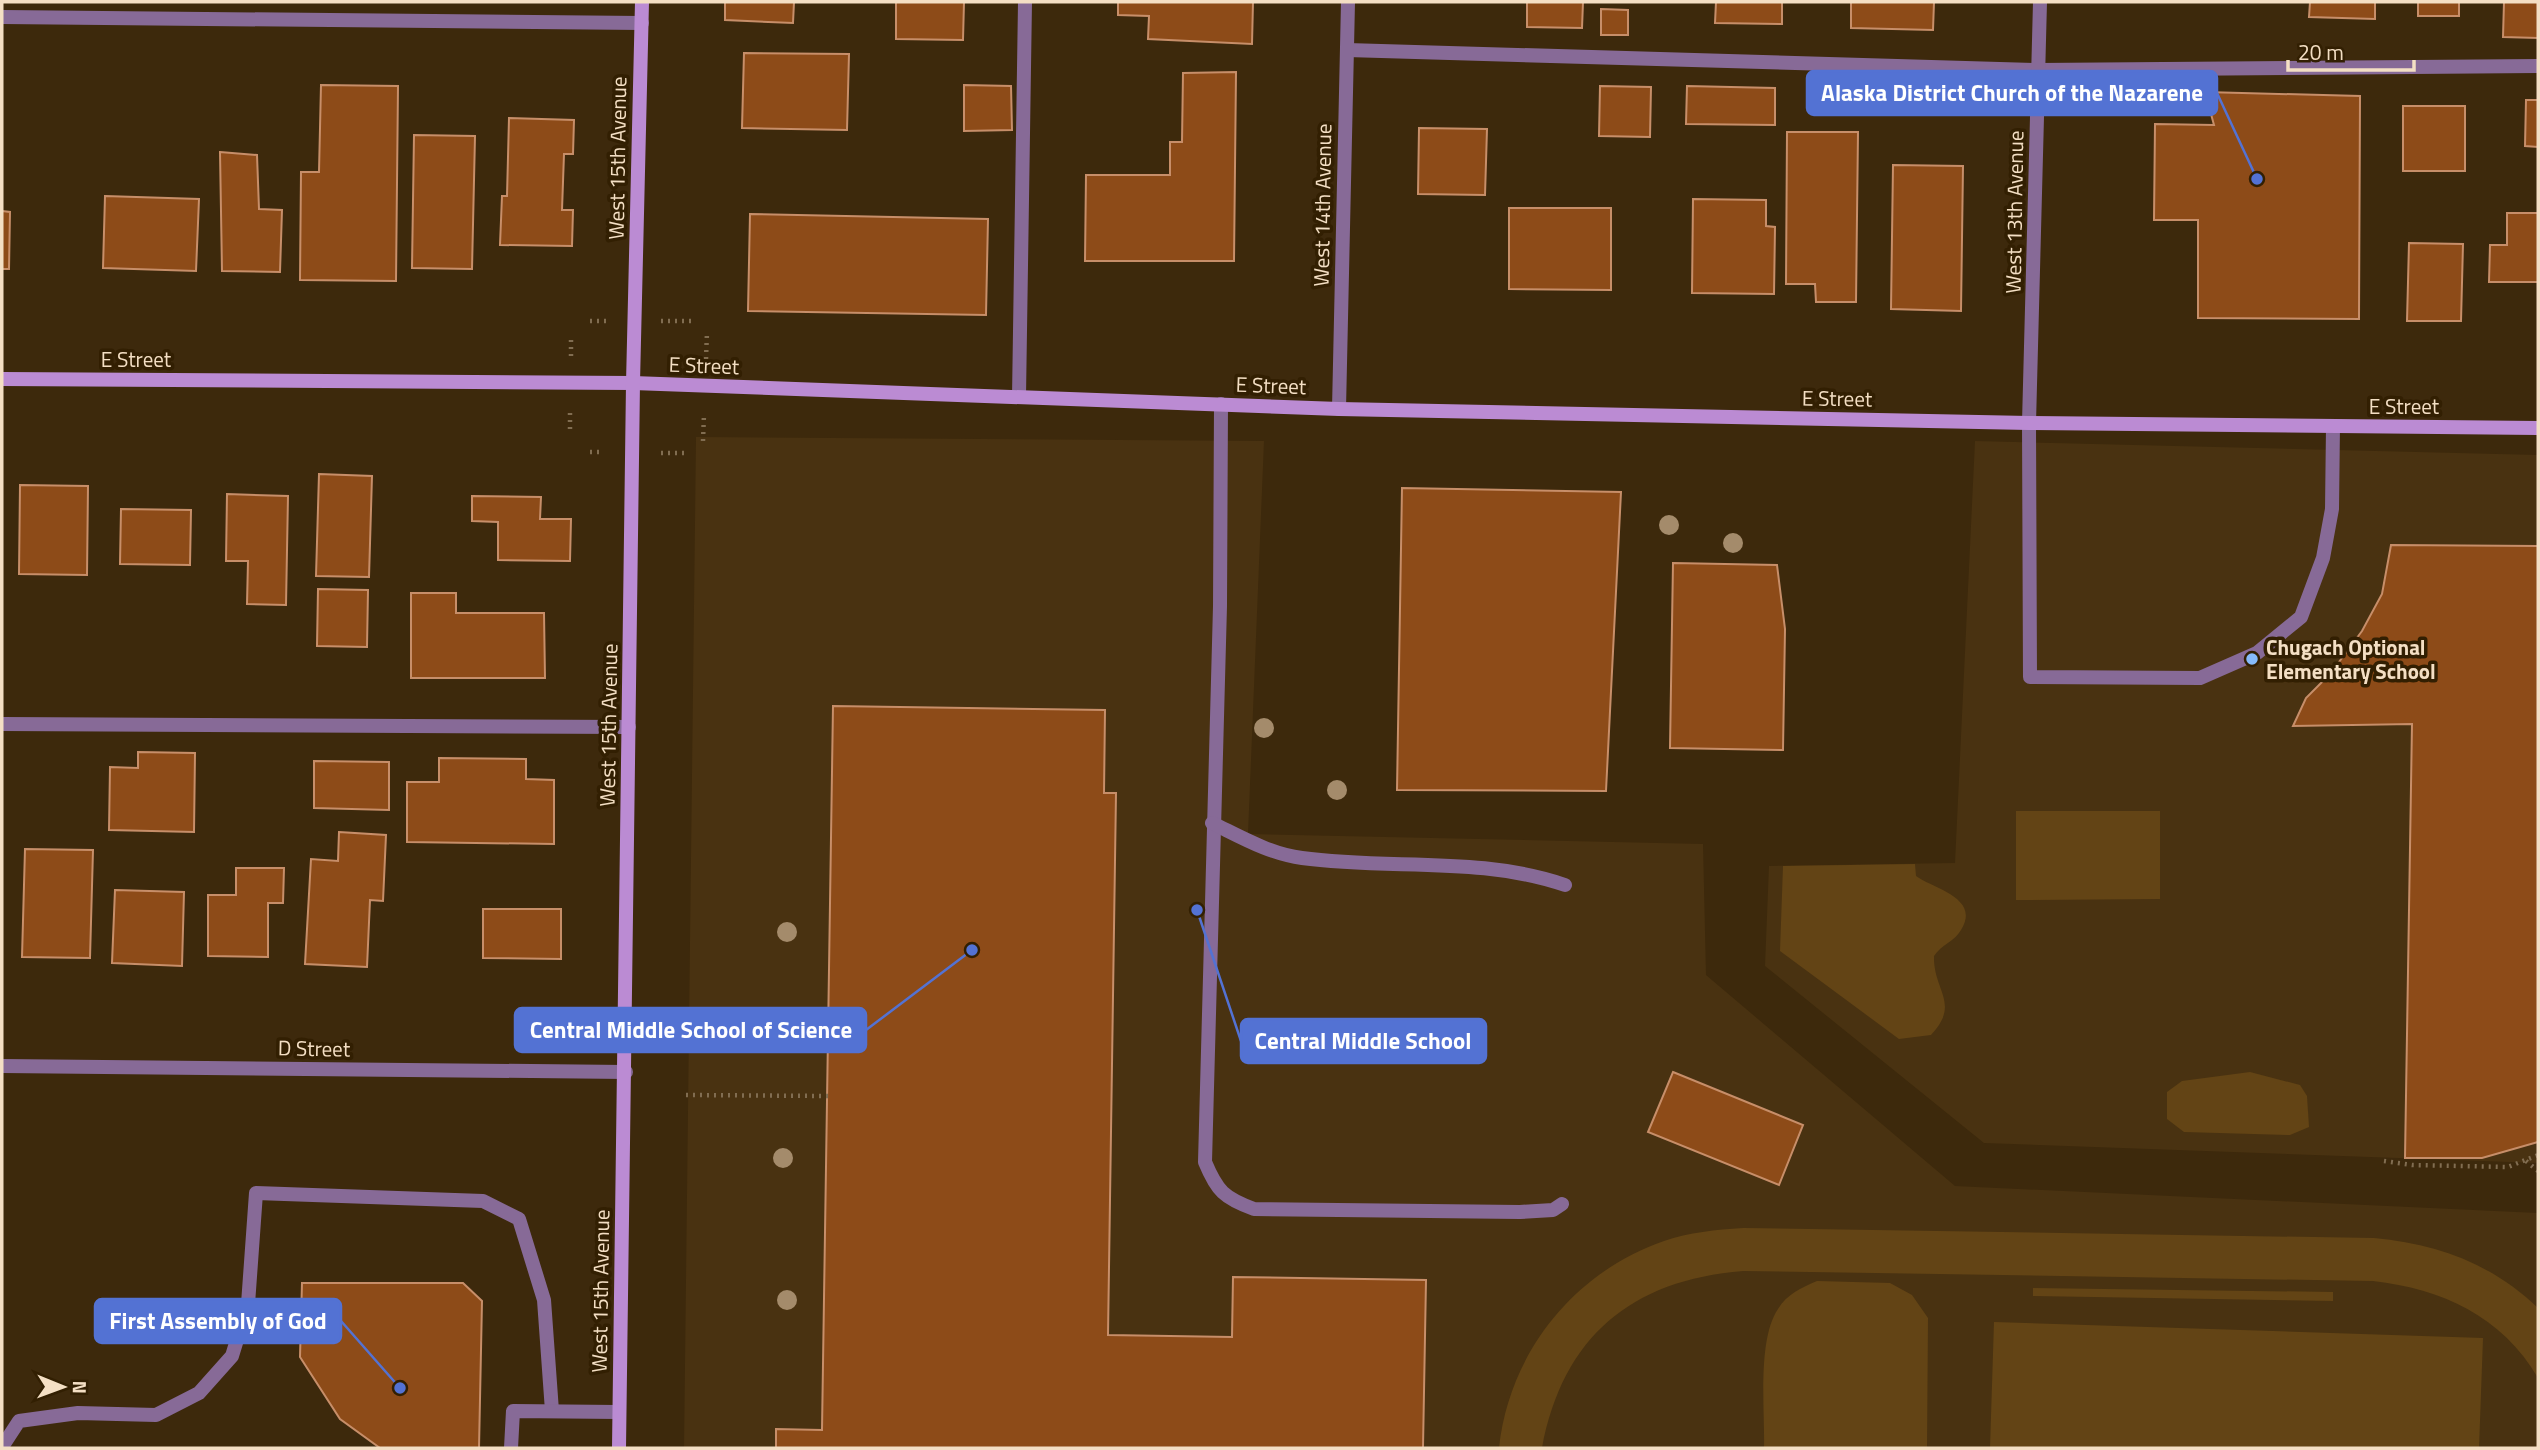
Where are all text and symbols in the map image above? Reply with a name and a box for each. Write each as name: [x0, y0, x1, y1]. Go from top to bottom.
scale bar: [2288, 28, 2414, 72]
text: 20 m: [2298, 36, 2344, 68]
callout: Alaska District Church of the Nazarene: [1807, 71, 2217, 115]
text: Alaska District Church of the Nazarene: [1821, 75, 2203, 110]
street label: West 15th Avenue: [600, 76, 634, 240]
street label: West 14th Avenue: [1305, 123, 1339, 287]
street label: West 13th Avenue: [1997, 130, 2031, 294]
street label: E Street: [101, 343, 172, 375]
street label: E Street: [668, 348, 740, 382]
street label: E Street: [1235, 368, 1307, 402]
street label: E Street: [1802, 381, 1873, 415]
street label: E Street: [2369, 390, 2440, 422]
place label: Chugach Optional Elementary School: [2266, 631, 2436, 687]
street label: West 15th Avenue: [591, 643, 625, 807]
marker: Chugach Optional Elementary School: [2244, 651, 2260, 667]
callout: Central Middle School of Science: [515, 1008, 866, 1052]
text: Central Middle School of Science: [530, 1012, 852, 1047]
callout: Central Middle School: [1241, 1019, 1486, 1063]
text: Central Middle School: [1255, 1023, 1471, 1058]
street label: D Street: [278, 1031, 351, 1065]
street label: West 15th Avenue: [583, 1209, 617, 1373]
callout: First Assembly of God: [95, 1299, 341, 1343]
text: First Assembly of God: [109, 1303, 327, 1338]
north arrow: [28, 1352, 98, 1422]
text: N: [66, 1380, 95, 1394]

